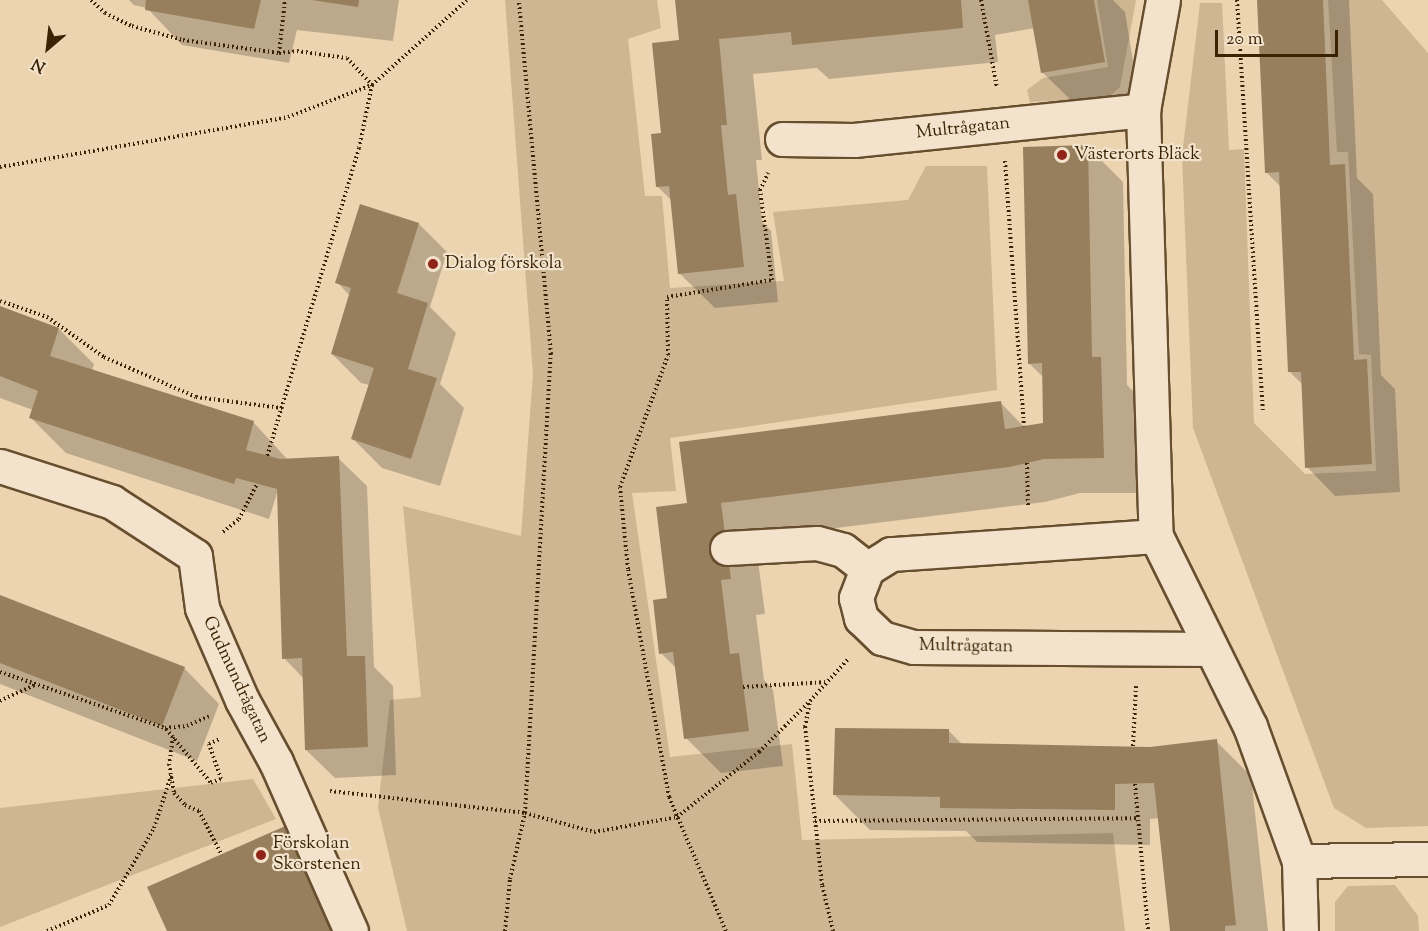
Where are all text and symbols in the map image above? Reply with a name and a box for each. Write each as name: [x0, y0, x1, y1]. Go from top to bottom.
north arrow: [18, 18, 78, 78]
scale bar: [1218, 18, 1341, 56]
text: 20 m: [1226, 27, 1263, 53]
text: N: [28, 51, 50, 77]
street label: Multrågatan: [915, 113, 1011, 145]
place label: Västerorts Bläck: [1074, 144, 1200, 166]
marker: Västerorts Bläck: [1055, 148, 1069, 162]
place label: Dialog förskola: [445, 253, 562, 275]
marker: Dialog förskola: [426, 257, 440, 271]
street label: Gudmundrågatan: [197, 613, 275, 747]
street label: Multrågatan: [919, 635, 1013, 659]
place label: Förskolan Skorstenen: [273, 834, 361, 876]
marker: Förskolan Skorstenen: [254, 848, 268, 862]

